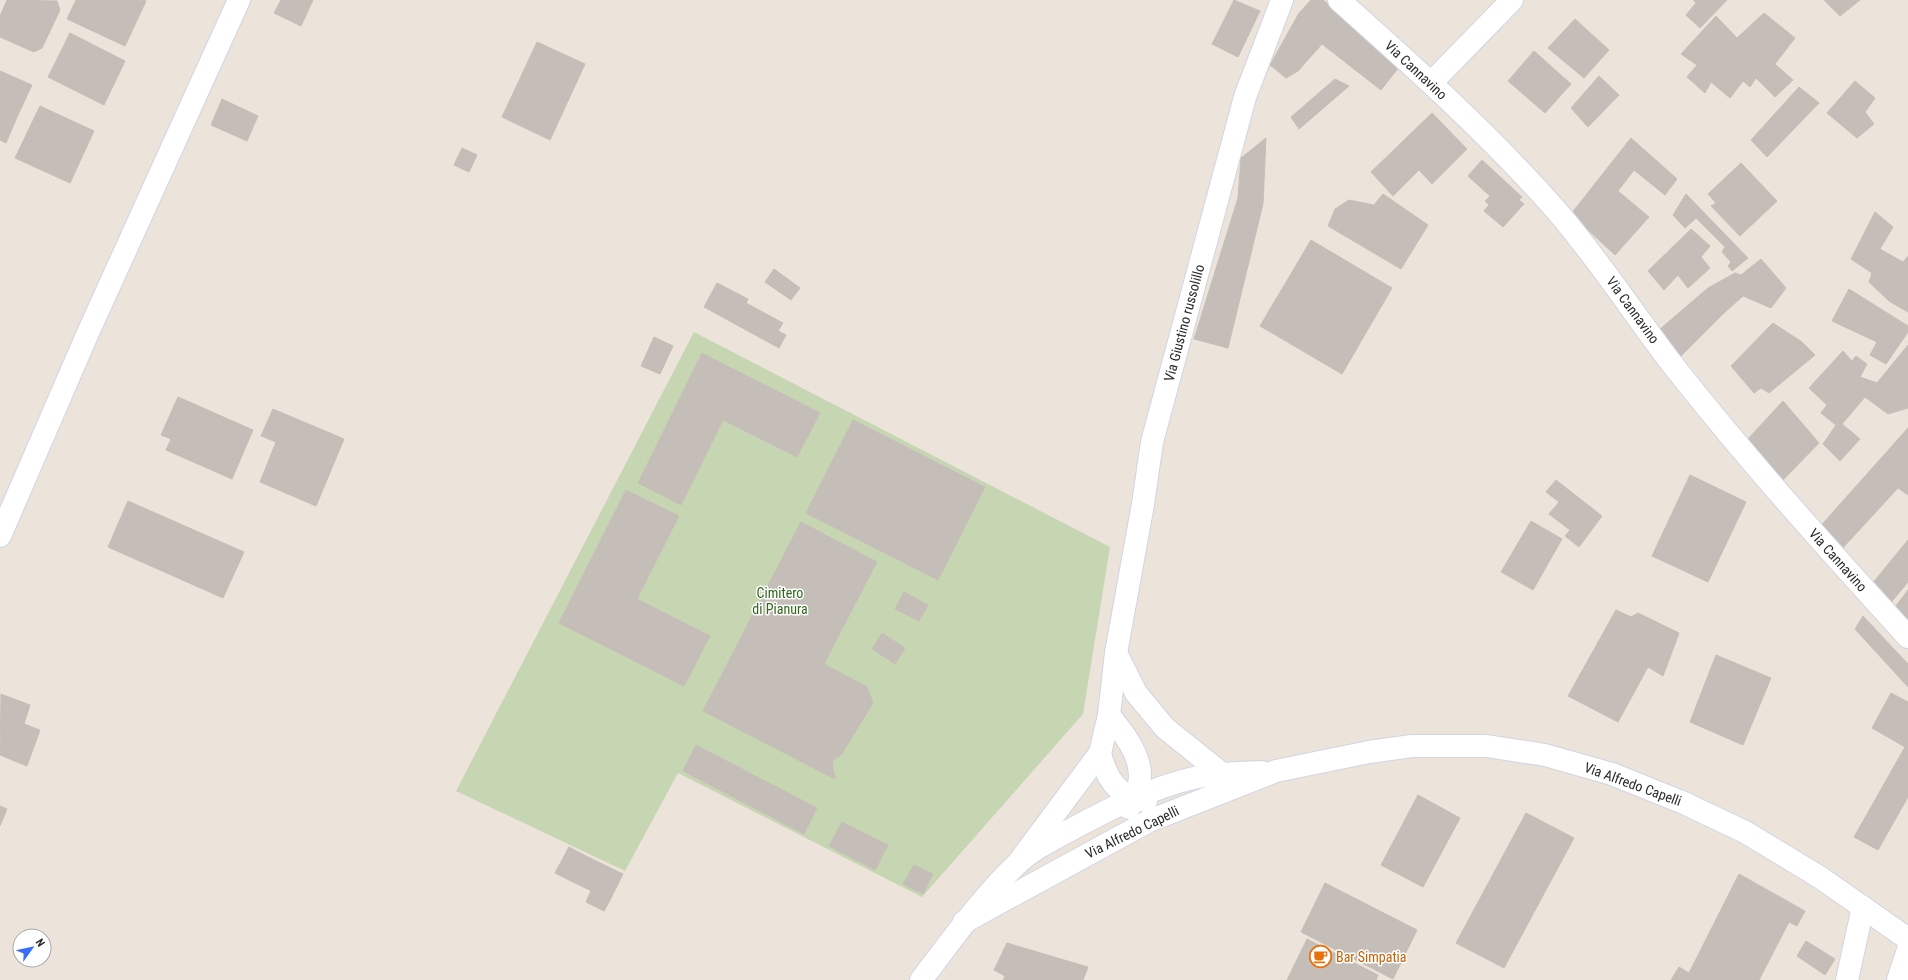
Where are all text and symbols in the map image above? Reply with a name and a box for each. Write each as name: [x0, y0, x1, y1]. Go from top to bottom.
street label: Via Cannavino: [1382, 37, 1450, 103]
street label: Via Giustino russolillo: [1161, 263, 1207, 383]
street label: Via Cannavino: [1603, 273, 1663, 347]
street label: Via Cannavino: [1806, 525, 1870, 595]
park label: Cimitero di Pianura: [752, 585, 808, 617]
street label: Via Alfredo Capelli: [1582, 759, 1684, 809]
street label: Via Alfredo Capelli: [1083, 802, 1181, 862]
north arrow: [12, 928, 52, 968]
text: N: [33, 936, 47, 949]
cafe icon: Bar Simpatia: [1307, 944, 1333, 970]
place label: Bar Simpatia: [1336, 949, 1407, 965]

